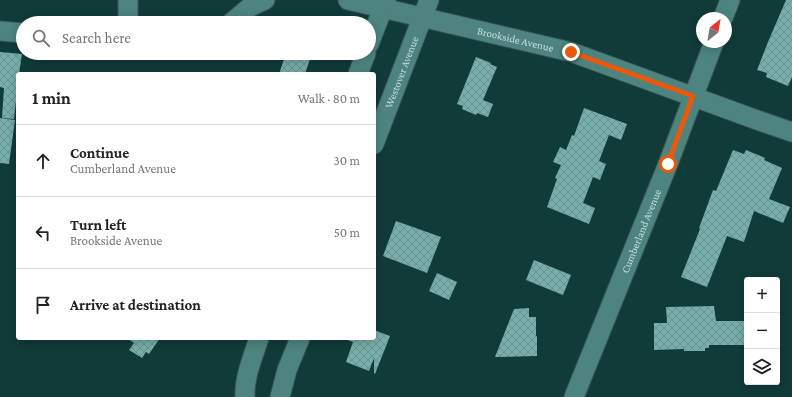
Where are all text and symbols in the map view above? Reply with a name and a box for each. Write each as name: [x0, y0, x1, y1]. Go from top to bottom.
north arrow: [696, 12, 732, 48]
search box: [16, 16, 376, 60]
street label: Brookside Avenue: [476, 24, 555, 54]
icon: search: [30, 27, 52, 49]
text: Search here: [62, 30, 131, 46]
street label: Westover Avenue: [382, 34, 421, 110]
route end: [562, 43, 580, 61]
text: 1 min: [32, 89, 71, 108]
text: Walk · 80 m: [298, 91, 360, 106]
text: Continue: [70, 145, 129, 161]
icon: ahead: [32, 150, 54, 172]
text: 30 m: [334, 153, 360, 168]
route start: [659, 155, 677, 173]
text: Cumberland Avenue: [70, 161, 176, 176]
street label: Cumberland Avenue: [619, 187, 663, 275]
text: Turn left: [70, 217, 126, 233]
icon: left: [32, 222, 54, 244]
text: 50 m: [334, 225, 360, 240]
text: Brookside Avenue: [70, 233, 162, 248]
map controls: [744, 277, 780, 385]
button: +: [744, 277, 780, 313]
icon: arrive: [32, 294, 54, 316]
text: Arrive at destination: [70, 297, 201, 313]
button: −: [744, 313, 780, 349]
button: layers: [744, 349, 780, 385]

